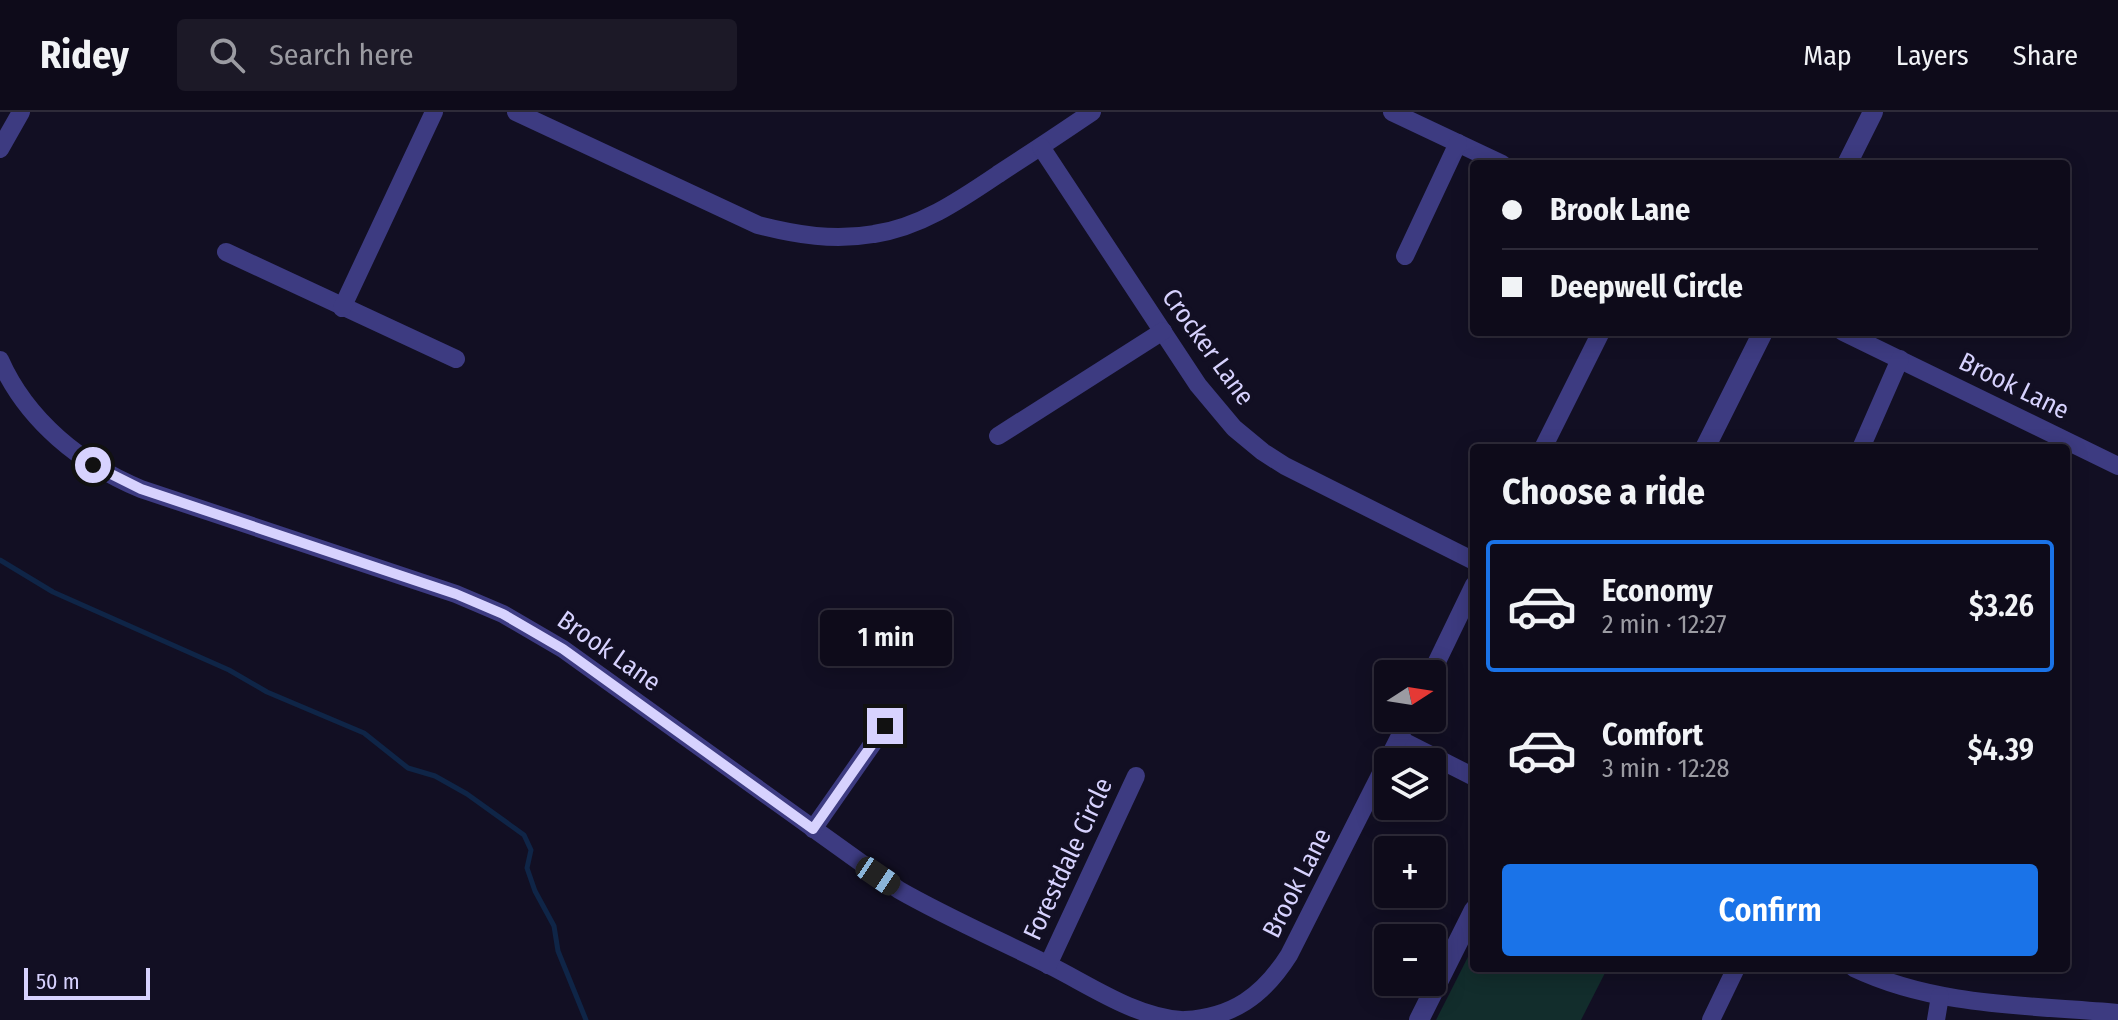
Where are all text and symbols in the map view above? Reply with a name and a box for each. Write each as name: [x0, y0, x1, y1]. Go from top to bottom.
search box: [177, 19, 737, 91]
text: Ridey: [40, 32, 129, 78]
icon: search: [205, 33, 249, 77]
text: Search here: [269, 37, 414, 73]
text: Map: [1803, 39, 1852, 72]
text: Layers: [1896, 39, 1969, 72]
text: Share: [2013, 39, 2078, 72]
text: Brook Lane: [1550, 192, 1690, 228]
text: Deepwell Circle: [1550, 269, 1743, 305]
street label: Crocker Lane: [1155, 283, 1261, 411]
street label: Brook Lane: [1954, 346, 2074, 426]
route start: [75, 447, 111, 483]
text: Choose a ride: [1502, 470, 1705, 514]
icon: car: [1506, 570, 1578, 642]
text: Economy: [1602, 573, 1713, 609]
text: $3.26: [1969, 588, 2034, 624]
street label: Brook Lane: [551, 604, 667, 698]
text: 2 min · 12:27: [1602, 609, 1727, 640]
callout: 1 min: [819, 610, 951, 666]
text: 1 min: [858, 622, 914, 653]
north arrow: [1374, 660, 1446, 732]
map controls: [1374, 660, 1446, 996]
route end: [867, 708, 903, 744]
icon: car: [1506, 714, 1578, 786]
text: Comfort: [1602, 717, 1703, 753]
text: $4.39: [1968, 732, 2034, 768]
button: layers: [1374, 748, 1446, 820]
text: 3 min · 12:28: [1602, 753, 1729, 784]
street label: Forestdale Circle: [1017, 773, 1119, 945]
street label: Brook Lane: [1256, 823, 1338, 943]
button: +: [1374, 836, 1446, 908]
car: [851, 853, 905, 899]
button: Confirm: [1502, 864, 2038, 956]
button: −: [1374, 924, 1446, 996]
scale bar: [24, 964, 150, 1000]
text: 50 m: [36, 968, 80, 995]

